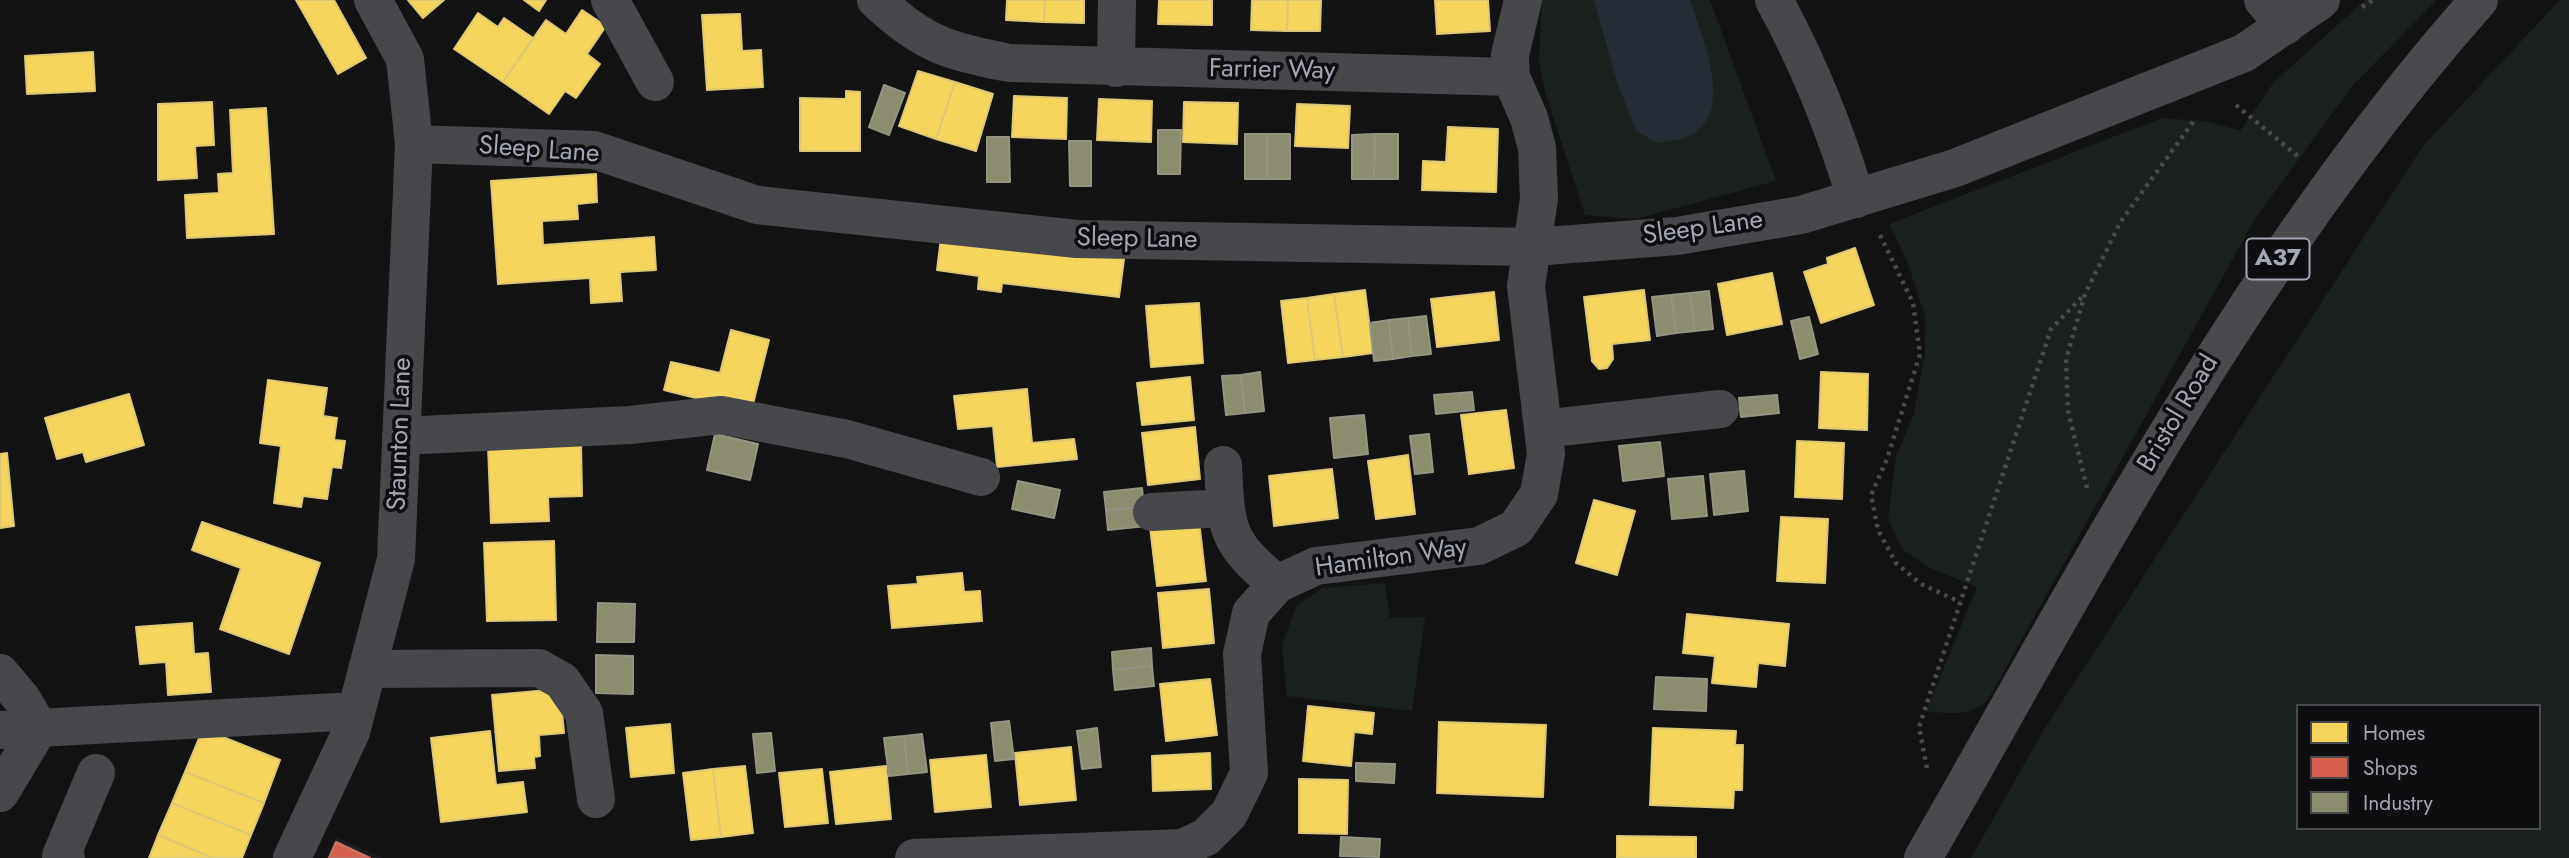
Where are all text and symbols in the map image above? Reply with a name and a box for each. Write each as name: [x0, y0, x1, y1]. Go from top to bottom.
street label: Farrier Way: [1209, 54, 1335, 88]
street label: Sleep Lane: [478, 131, 600, 171]
street label: Sleep Lane: [1641, 205, 1765, 253]
street label: Sleep Lane: [1076, 223, 1198, 257]
road number: A37: [2246, 238, 2310, 280]
street label: Bristol Road: [2132, 350, 2226, 478]
street label: Staunton Lane: [383, 357, 419, 511]
street label: Hamilton Way: [1313, 533, 1469, 585]
legend: [2296, 704, 2541, 830]
text: Homes: [2363, 718, 2425, 748]
text: Shops: [2363, 753, 2417, 783]
text: Industry: [2363, 788, 2433, 818]

